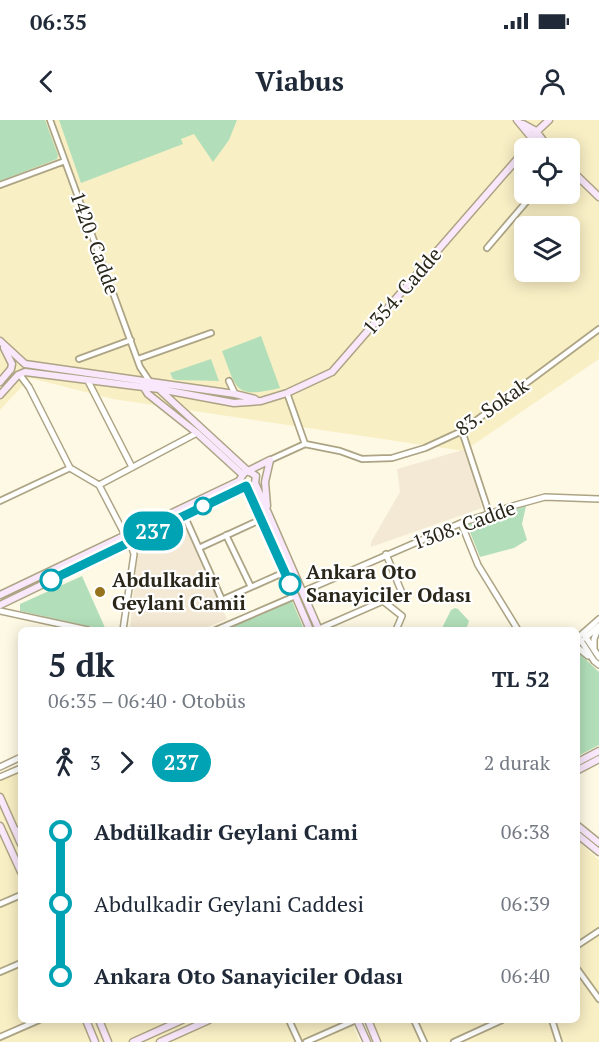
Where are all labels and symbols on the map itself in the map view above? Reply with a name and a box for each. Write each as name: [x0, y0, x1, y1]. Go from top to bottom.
street label: 1420. Cadde: [64, 188, 127, 298]
street label: 1354. Cadde: [356, 241, 447, 340]
street label: 83. Sokak: [450, 371, 534, 442]
street label: 1308. Cadde: [409, 493, 519, 556]
unlabelled marker: [194, 497, 212, 515]
line badge: 237: [118, 512, 188, 550]
place label: Ankara Oto Sanayiciler Odası: [306, 558, 471, 608]
place label: Abdulkadir Geylani Camii: [112, 566, 246, 616]
unlabelled marker: [40, 569, 62, 591]
marker: Ankara Oto Sanayiciler Odası: [279, 573, 301, 595]
marker: Abdulkadir Geylani Camii: [93, 585, 107, 599]

